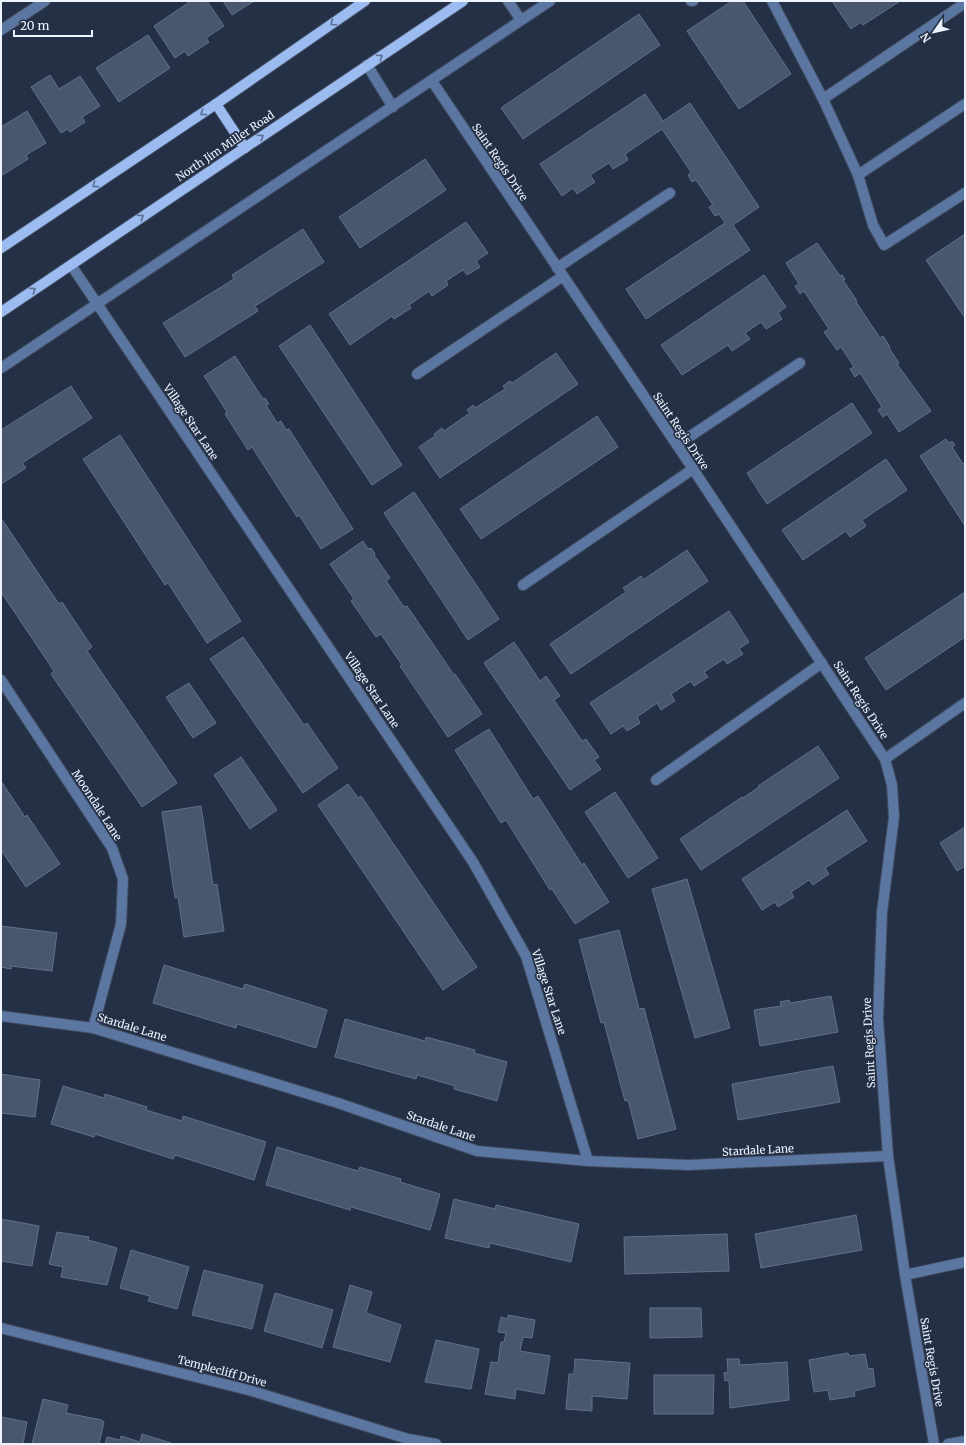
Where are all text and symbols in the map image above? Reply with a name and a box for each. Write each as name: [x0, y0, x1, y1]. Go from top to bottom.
scale bar: [14, 12, 92, 38]
north arrow: [914, 12, 954, 52]
text: 20 m: [20, 18, 49, 33]
one-way arrow: [330, 18, 337, 26]
text: N: [917, 30, 934, 45]
one-way arrow: [376, 54, 383, 61]
street label: North Jim Miller Road: [173, 108, 277, 184]
one-way arrow: [200, 108, 207, 116]
street label: Saint Regis Drive: [469, 121, 531, 204]
one-way arrow: [256, 135, 263, 142]
one-way arrow: [92, 180, 99, 188]
one-way arrow: [137, 214, 144, 222]
one-way arrow: [29, 288, 36, 295]
street label: Village Star Lane: [160, 380, 222, 463]
street label: Saint Regis Drive: [650, 390, 712, 473]
street label: Village Star Lane: [341, 648, 403, 731]
street label: Saint Regis Drive: [830, 658, 892, 742]
street label: Moondale Lane: [69, 767, 125, 843]
street label: Village Star Lane: [528, 947, 569, 1037]
street label: Saint Regis Drive: [860, 997, 878, 1089]
street label: Stardale Lane: [96, 1010, 169, 1044]
street label: Stardale Lane: [405, 1108, 478, 1144]
street label: Stardale Lane: [722, 1141, 795, 1159]
street label: Saint Regis Drive: [917, 1316, 947, 1408]
street label: Templecliff Drive: [176, 1352, 268, 1390]

